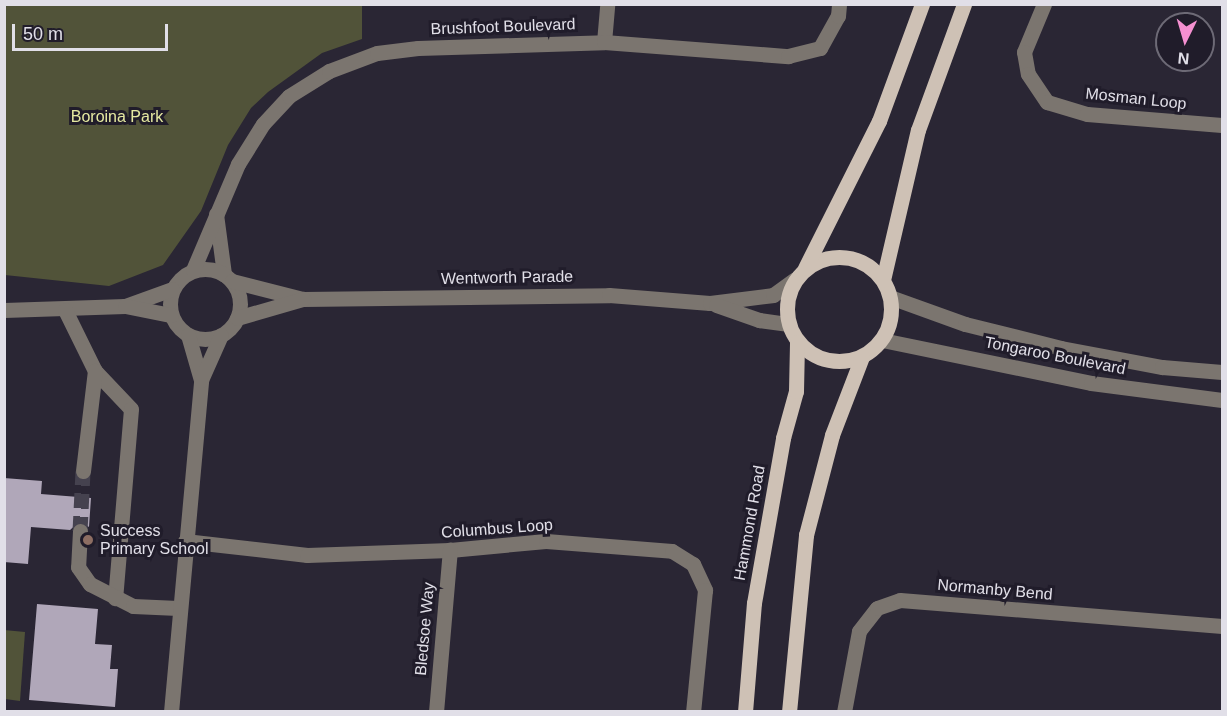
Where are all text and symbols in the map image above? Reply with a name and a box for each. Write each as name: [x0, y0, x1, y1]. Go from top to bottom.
scale bar: [15, 12, 171, 50]
north arrow: [1155, 12, 1215, 72]
street label: Brushfoot Boulevard: [430, 15, 576, 39]
text: 50 m: [23, 24, 63, 44]
text: N: [1177, 49, 1190, 67]
street label: Mosman Loop: [1085, 84, 1187, 114]
park label: Boroina Park: [71, 107, 163, 127]
street label: Wentworth Parade: [441, 267, 573, 289]
street label: Tongaroo Boulevard: [983, 333, 1127, 379]
street label: Hammond Road: [730, 464, 770, 582]
street label: Columbus Loop: [440, 516, 554, 542]
place label: Success Primary School: [100, 521, 208, 559]
marker: Success Primary School: [81, 533, 95, 547]
street label: Normanby Bend: [937, 575, 1053, 605]
street label: Bledsoe Way: [411, 582, 439, 676]

